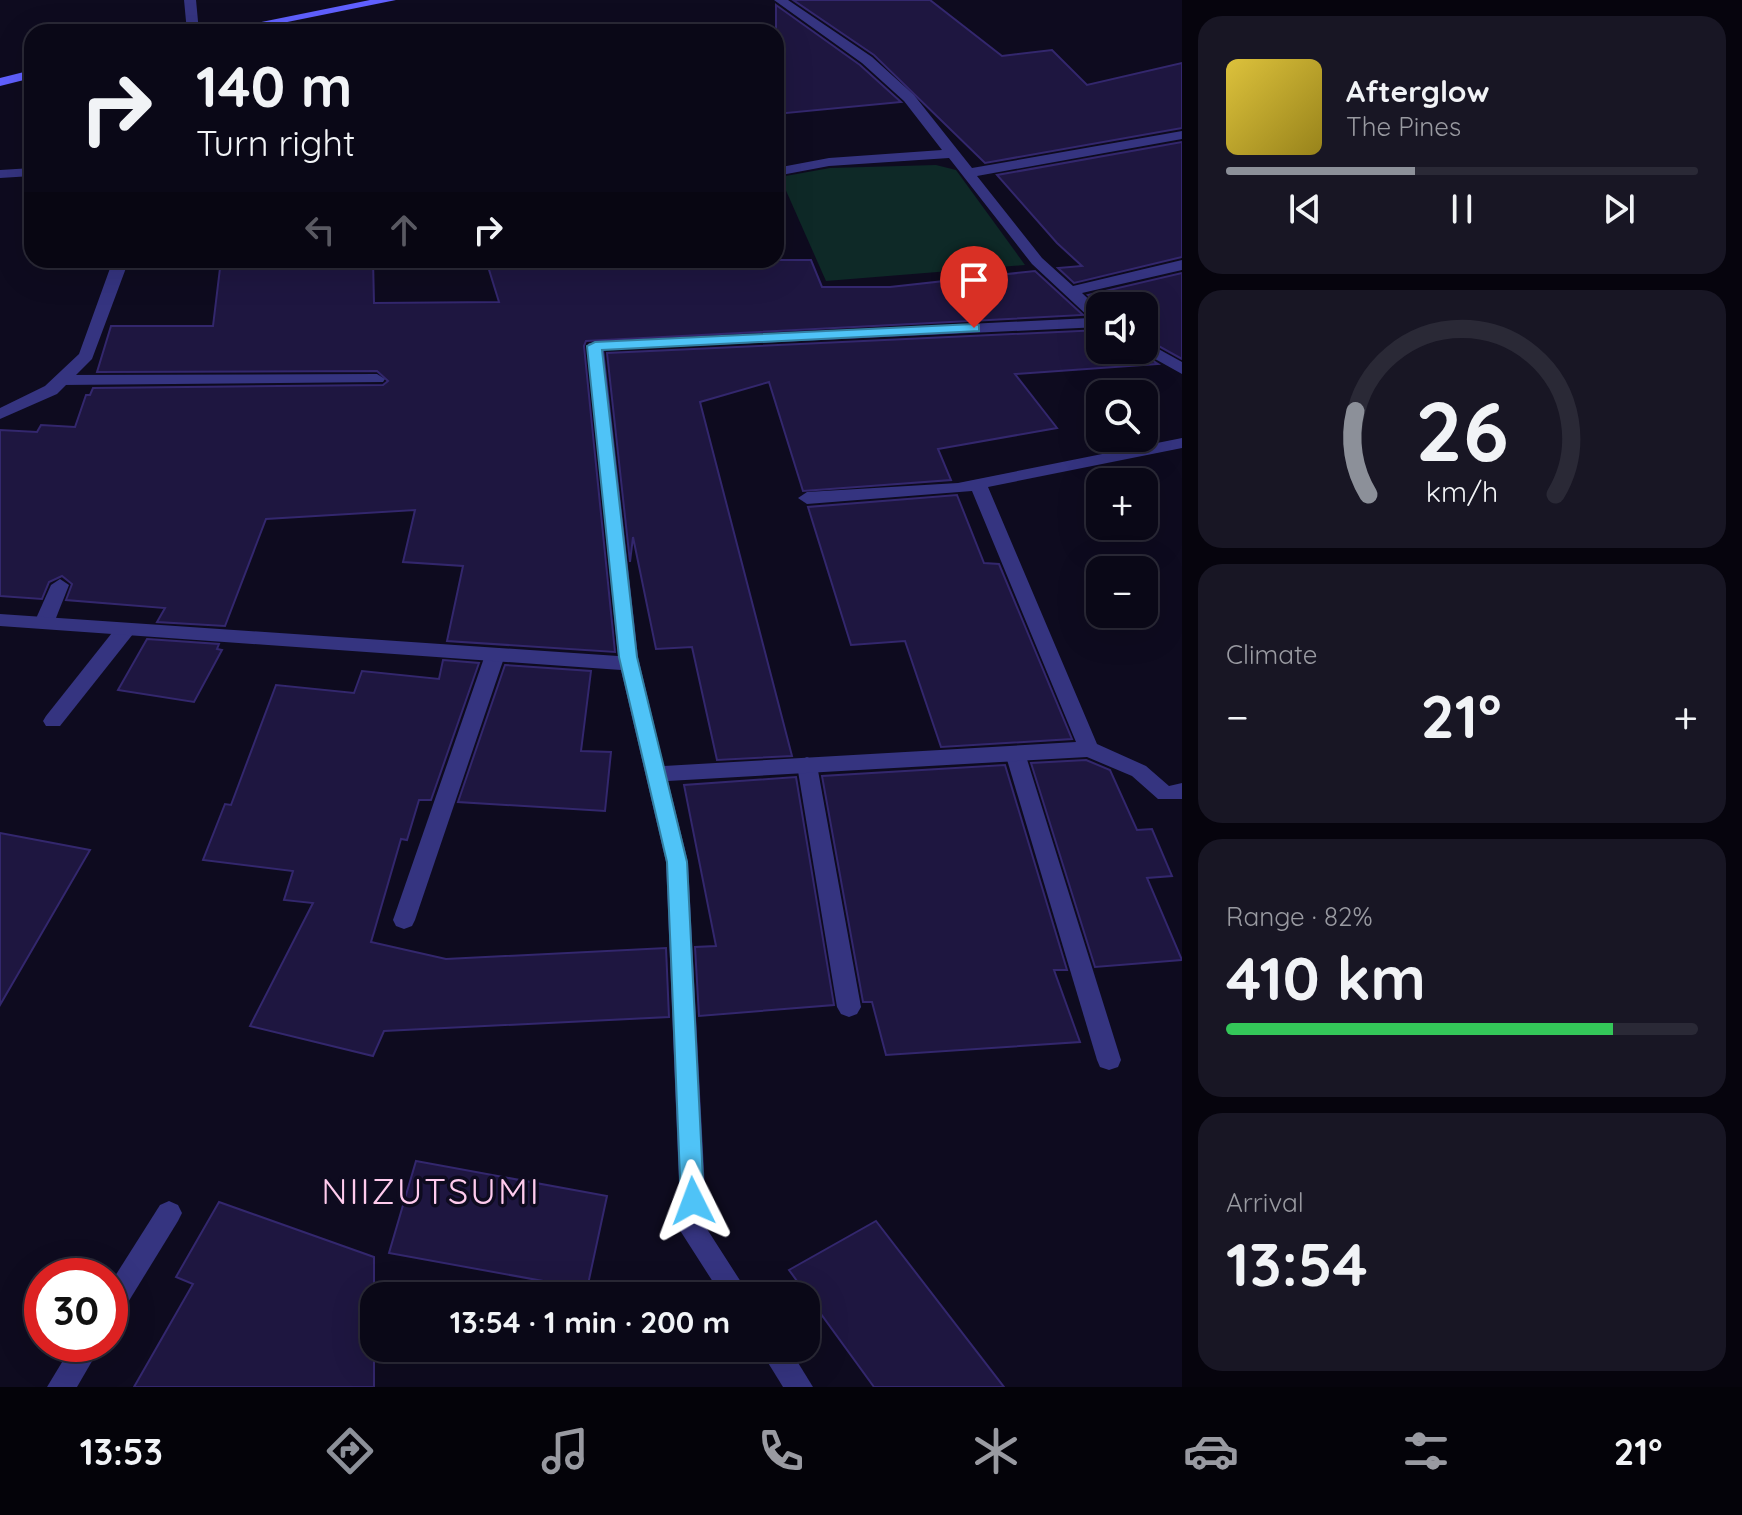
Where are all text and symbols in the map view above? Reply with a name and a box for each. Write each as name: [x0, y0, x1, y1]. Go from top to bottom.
text: 140 m: [196, 51, 352, 121]
icon: right: [64, 56, 168, 160]
text: Afterglow: [1346, 72, 1489, 110]
text: The Pines: [1346, 110, 1461, 143]
text: Turn right: [196, 120, 355, 165]
icon: previous: [1283, 187, 1327, 231]
icon: pause: [1440, 187, 1484, 231]
icon: next: [1597, 187, 1641, 231]
icon: left: [298, 208, 342, 252]
icon: ahead: [382, 208, 426, 252]
icon: right: [466, 208, 510, 252]
pin: [940, 246, 1008, 328]
icon: arrive: [952, 258, 996, 302]
map controls: [1086, 292, 1158, 628]
button: sound: [1086, 292, 1158, 364]
text: 26: [1415, 378, 1509, 482]
button: search: [1086, 380, 1158, 452]
button: +: [1086, 468, 1158, 540]
text: km/h: [1426, 473, 1498, 509]
button: −: [1086, 556, 1158, 628]
text: Climate: [1226, 638, 1317, 671]
text: 21°: [1421, 678, 1502, 753]
text: −: [1226, 689, 1249, 744]
text: +: [1673, 689, 1698, 744]
text: Range · 82%: [1226, 900, 1373, 933]
text: 410 km: [1226, 940, 1426, 1015]
position arrow: [651, 1159, 735, 1243]
district label: NIIZUTSUMI: [321, 1168, 541, 1213]
text: Arrival: [1226, 1186, 1304, 1219]
text: 13:54: [1226, 1226, 1368, 1301]
speed limit sign: 30: [24, 1258, 128, 1362]
text: 13:54 · 1 min · 200 m: [450, 1303, 730, 1341]
icon: directions: [322, 1423, 378, 1479]
icon: music: [537, 1423, 593, 1479]
icon: phone: [753, 1423, 809, 1479]
icon: climate: [968, 1423, 1024, 1479]
icon: car: [1183, 1423, 1239, 1479]
icon: filters: [1398, 1423, 1454, 1479]
text: 13:53: [80, 1429, 163, 1474]
text: 21°: [1614, 1429, 1662, 1474]

